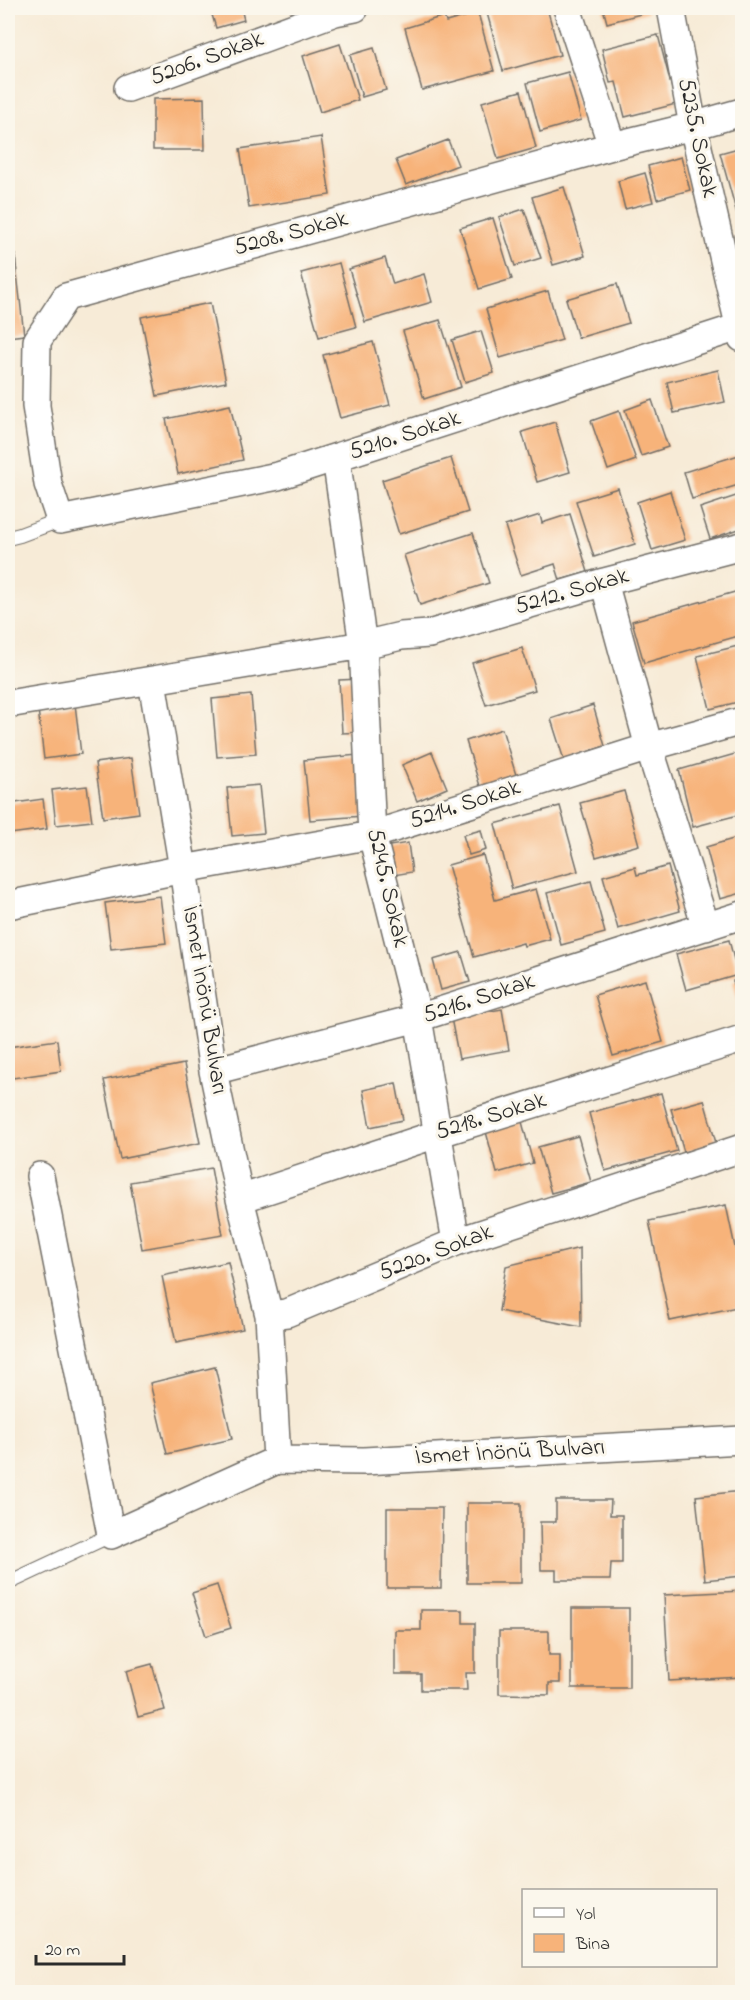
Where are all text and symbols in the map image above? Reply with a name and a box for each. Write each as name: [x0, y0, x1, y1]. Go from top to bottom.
street label: 5206. Sokak: [145, 22, 269, 96]
street label: 5235. Sokak: [667, 75, 727, 201]
street label: 5208. Sokak: [230, 202, 353, 266]
street label: 5210. Sokak: [345, 401, 466, 471]
street label: 5212. Sokak: [511, 559, 634, 625]
street label: 5214. Sokak: [405, 770, 526, 839]
street label: 5245. Sokak: [356, 825, 418, 952]
street label: İsmet İnönü Bulvarı: [172, 903, 236, 1097]
street label: 5216. Sokak: [418, 964, 540, 1034]
street label: 5218. Sokak: [431, 1083, 551, 1150]
street label: 5220. Sokak: [374, 1215, 499, 1291]
street label: İsmet İnönü Bulvarı: [414, 1431, 606, 1475]
legend: [522, 1889, 717, 1967]
text: Yol: [576, 1902, 596, 1928]
scale bar: [36, 1928, 124, 1966]
text: Bina: [575, 1932, 610, 1958]
text: 20 m: [45, 1938, 80, 1964]

